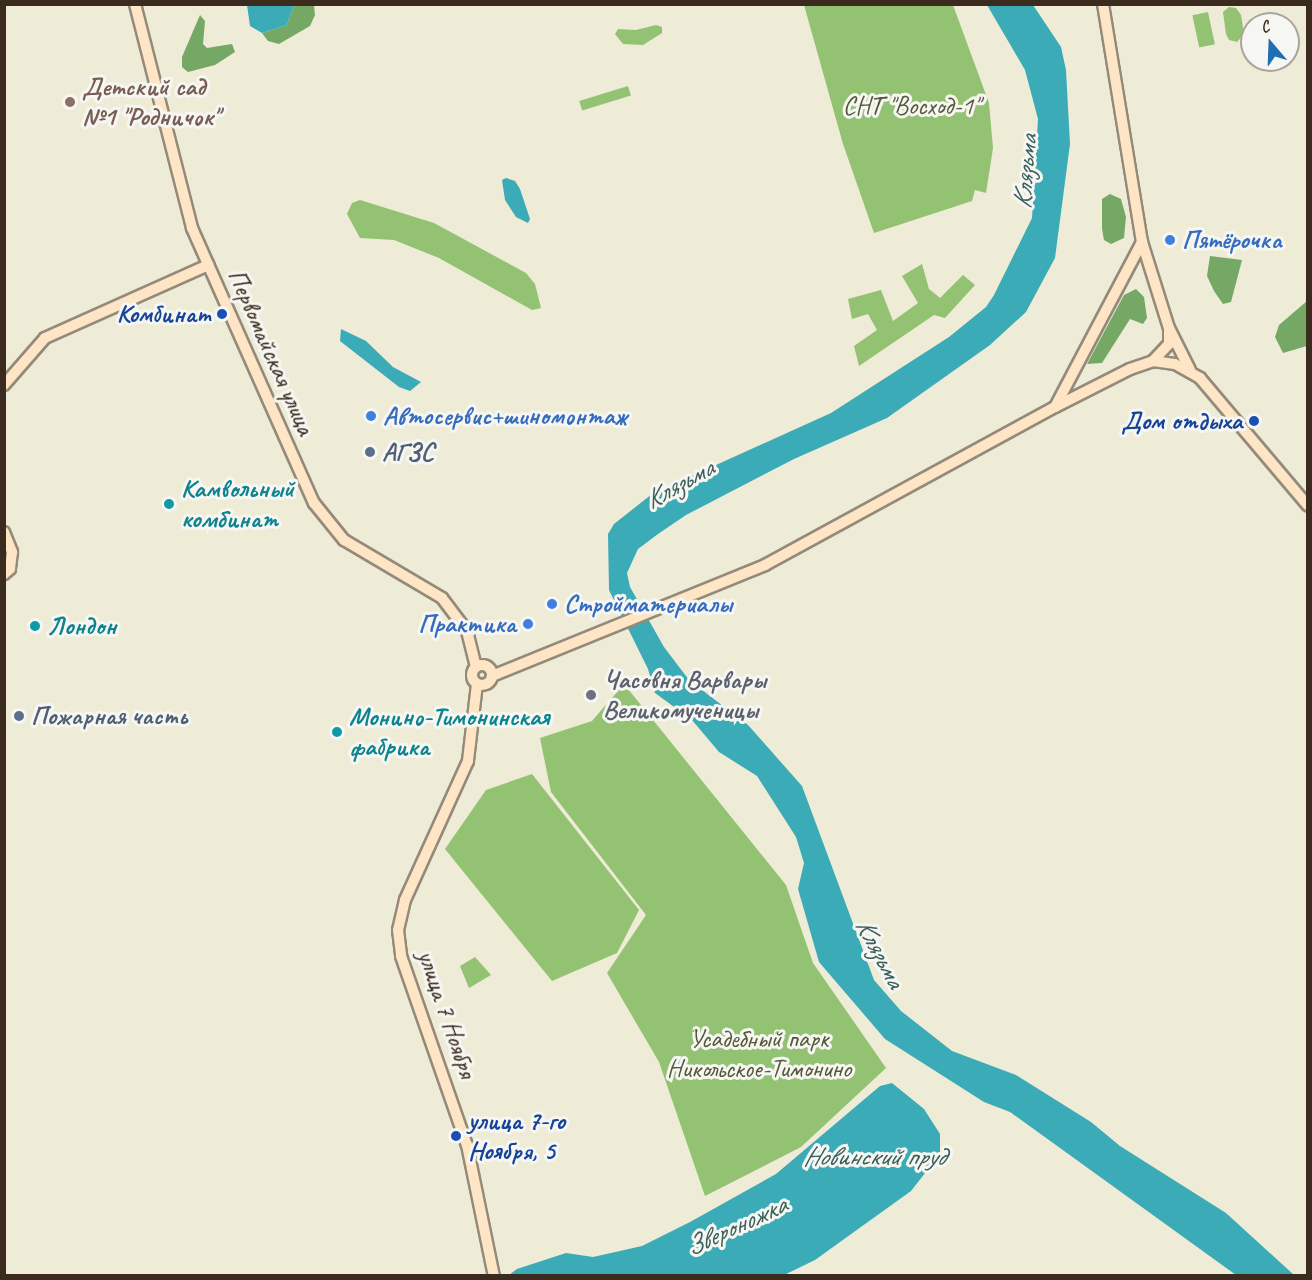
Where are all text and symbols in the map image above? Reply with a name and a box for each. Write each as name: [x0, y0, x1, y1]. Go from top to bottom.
north arrow: [1240, 12, 1300, 72]
text: С: [1258, 16, 1272, 38]
place label: Детский сад №1 "Родничок": [82, 71, 219, 132]
park label: СНТ "Восход-1": [843, 90, 979, 122]
marker: Детский сад №1 "Родничок": [63, 95, 77, 109]
water label: Клязьма: [1006, 134, 1044, 210]
place label: Пятёрочка: [1182, 224, 1282, 256]
marker: Пятёрочка: [1163, 233, 1177, 247]
street label: Первомайская улица: [220, 263, 322, 441]
place label: Комбинат: [117, 298, 210, 330]
marker: Комбинат: [215, 307, 229, 321]
place label: Автосервис+шиномонтаж: [383, 400, 627, 432]
place label: Дом отдыха: [1125, 405, 1242, 437]
marker: Автосервис+шиномонтаж: [364, 409, 378, 423]
marker: Дом отдыха: [1247, 414, 1261, 428]
place label: АГЗС: [382, 436, 434, 468]
marker: АГЗС: [363, 445, 377, 459]
water label: Клязьма: [639, 452, 719, 516]
place label: Камвольный комбинат: [181, 473, 294, 534]
marker: Камвольный комбинат: [162, 497, 176, 511]
place label: Стройматериалы: [564, 588, 732, 620]
marker: Стройматериалы: [545, 597, 559, 611]
place label: Практика: [418, 608, 516, 640]
place label: Лондон: [47, 610, 116, 642]
marker: Практика: [521, 617, 535, 631]
marker: Лондон: [28, 619, 42, 633]
place label: Часовня Варвары Великомученицы: [603, 664, 766, 726]
marker: Часовня Варвары Великомученицы: [584, 688, 598, 702]
place label: Пожарная часть: [31, 700, 187, 732]
place label: Монино-Тимонинская фабрика: [349, 701, 549, 762]
marker: Пожарная часть: [12, 709, 26, 723]
marker: Монино-Тимонинская фабрика: [330, 725, 344, 739]
water label: Клязьма: [848, 913, 912, 993]
street label: улица 7 Ноября: [411, 946, 483, 1082]
park label: Усадебный парк Никольское-Тимонино: [667, 1023, 851, 1084]
place label: улица 7-го Ноября, 5: [468, 1105, 565, 1166]
marker: улица 7-го Ноября, 5: [449, 1129, 463, 1143]
water label: Новинский пруд: [803, 1141, 945, 1173]
water label: Звероножка: [680, 1189, 792, 1263]

